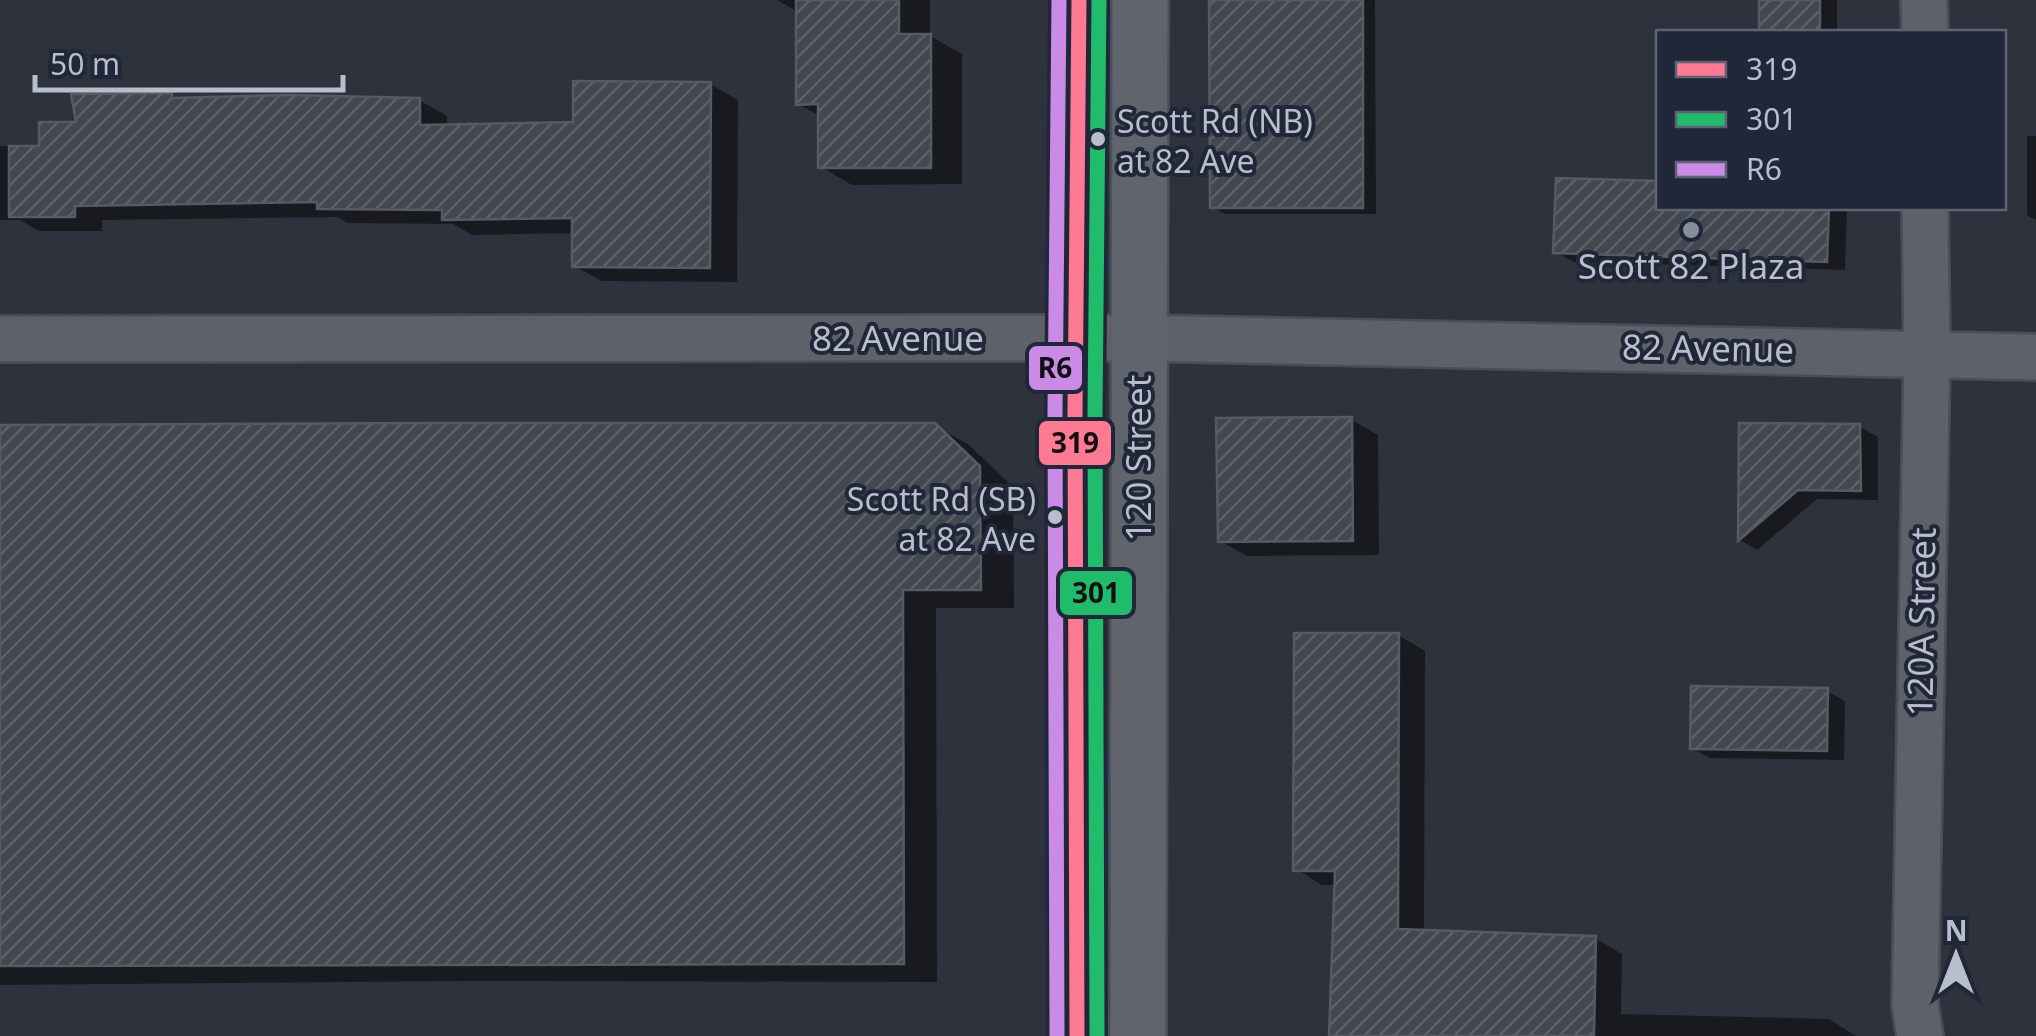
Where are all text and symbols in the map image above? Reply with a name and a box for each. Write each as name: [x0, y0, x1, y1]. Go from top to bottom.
scale bar: [35, 30, 342, 92]
legend: [1656, 30, 2006, 210]
text: 50 m: [50, 43, 120, 84]
text: 319: [1746, 48, 1797, 89]
text: 301: [1746, 98, 1797, 139]
place label: Scott Rd (NB) at 82 Ave: [1117, 99, 1313, 182]
marker: Scott Rd (NB) at 82 Ave: [1088, 129, 1108, 149]
text: R6: [1746, 148, 1782, 189]
marker: Scott 82 Plaza: [1680, 219, 1702, 241]
place label: Scott 82 Plaza: [1578, 242, 1804, 289]
street label: 82 Avenue: [812, 314, 984, 361]
street label: 82 Avenue: [1622, 323, 1794, 372]
line badge: R6: [1027, 344, 1084, 392]
text: R6: [1038, 348, 1072, 386]
street label: 120 Street: [1114, 375, 1161, 541]
line badge: 319: [1037, 419, 1113, 467]
text: 319: [1051, 423, 1099, 461]
place label: Scott Rd (SB) at 82 Ave: [847, 477, 1036, 560]
marker: Scott Rd (SB) at 82 Ave: [1045, 507, 1065, 527]
street label: 120A Street: [1895, 527, 1946, 717]
line badge: 301: [1058, 569, 1134, 617]
text: 301: [1072, 573, 1120, 611]
north arrow: [1906, 906, 2006, 1006]
text: N: [1945, 911, 1967, 949]

